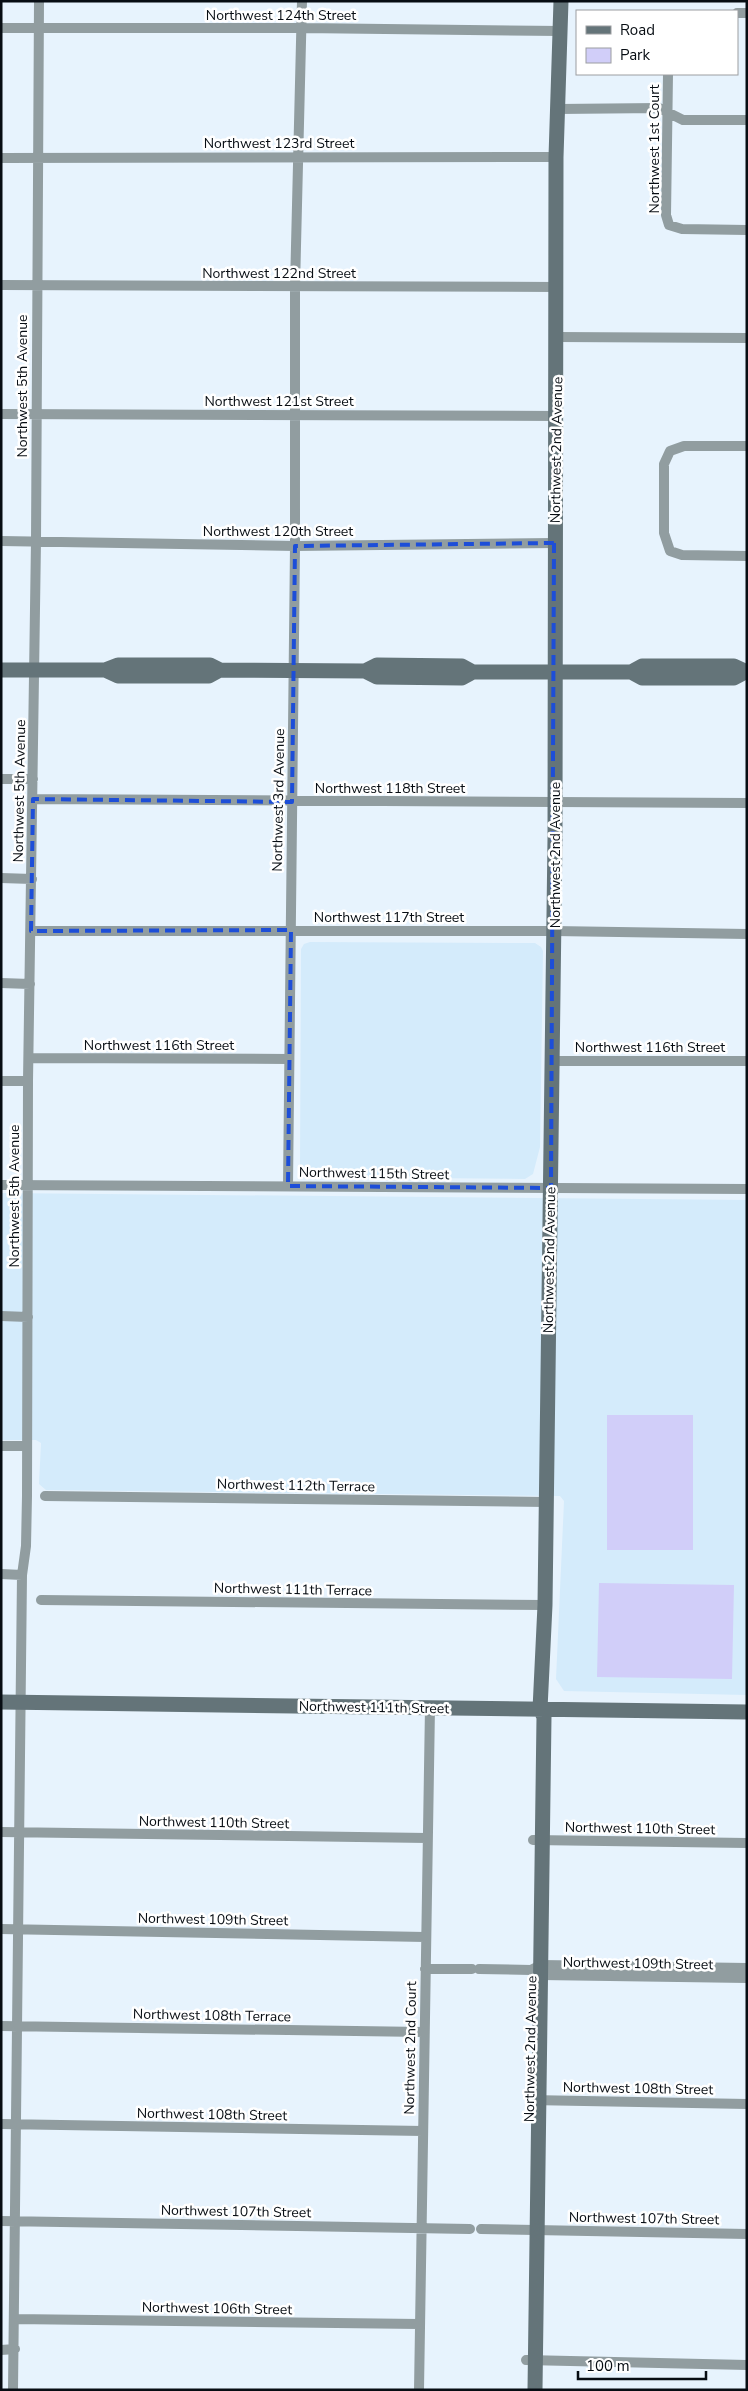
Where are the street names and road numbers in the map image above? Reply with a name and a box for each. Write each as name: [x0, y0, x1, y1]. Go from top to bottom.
street label: Northwest 124th Street: [206, 6, 356, 25]
street label: Northwest 1st Court: [645, 84, 664, 214]
street label: Northwest 123rd Street: [204, 134, 354, 153]
street label: Northwest 122nd Street: [202, 264, 356, 283]
street label: Northwest 5th Avenue: [13, 314, 32, 458]
street label: Northwest 2nd Avenue: [546, 377, 567, 523]
street label: Northwest 121st Street: [204, 392, 354, 411]
street label: Northwest 120th Street: [203, 522, 353, 541]
street label: Northwest 5th Avenue: [9, 719, 30, 863]
street label: Northwest 3rd Avenue: [268, 728, 289, 872]
street label: Northwest 118th Street: [315, 779, 465, 798]
street label: Northwest 2nd Avenue: [546, 782, 565, 928]
street label: Northwest 117th Street: [314, 908, 464, 927]
street label: Northwest 116th Street: [84, 1036, 234, 1055]
street label: Northwest 116th Street: [575, 1038, 725, 1057]
street label: Northwest 5th Avenue: [5, 1124, 24, 1268]
street label: Northwest 115th Street: [299, 1163, 449, 1184]
street label: Northwest 2nd Avenue: [539, 1187, 560, 1333]
street label: Northwest 112th Terrace: [217, 1475, 375, 1496]
street label: Northwest 111th Terrace: [214, 1579, 372, 1600]
street label: Northwest 111th Street: [299, 1697, 449, 1718]
street label: Northwest 110th Street: [139, 1812, 289, 1833]
street label: Northwest 110th Street: [565, 1818, 715, 1839]
street label: Northwest 109th Street: [138, 1909, 288, 1930]
street label: Northwest 109th Street: [563, 1953, 713, 1974]
street label: Northwest 2nd Avenue: [520, 1976, 541, 2122]
street label: Northwest 2nd Court: [400, 1981, 421, 2115]
street label: Northwest 108th Terrace: [133, 2005, 291, 2026]
street label: Northwest 108th Street: [563, 2078, 713, 2099]
street label: Northwest 108th Street: [137, 2104, 287, 2125]
street label: Northwest 107th Street: [161, 2201, 311, 2222]
street label: Northwest 107th Street: [569, 2208, 719, 2229]
street label: Northwest 106th Street: [142, 2298, 292, 2319]

